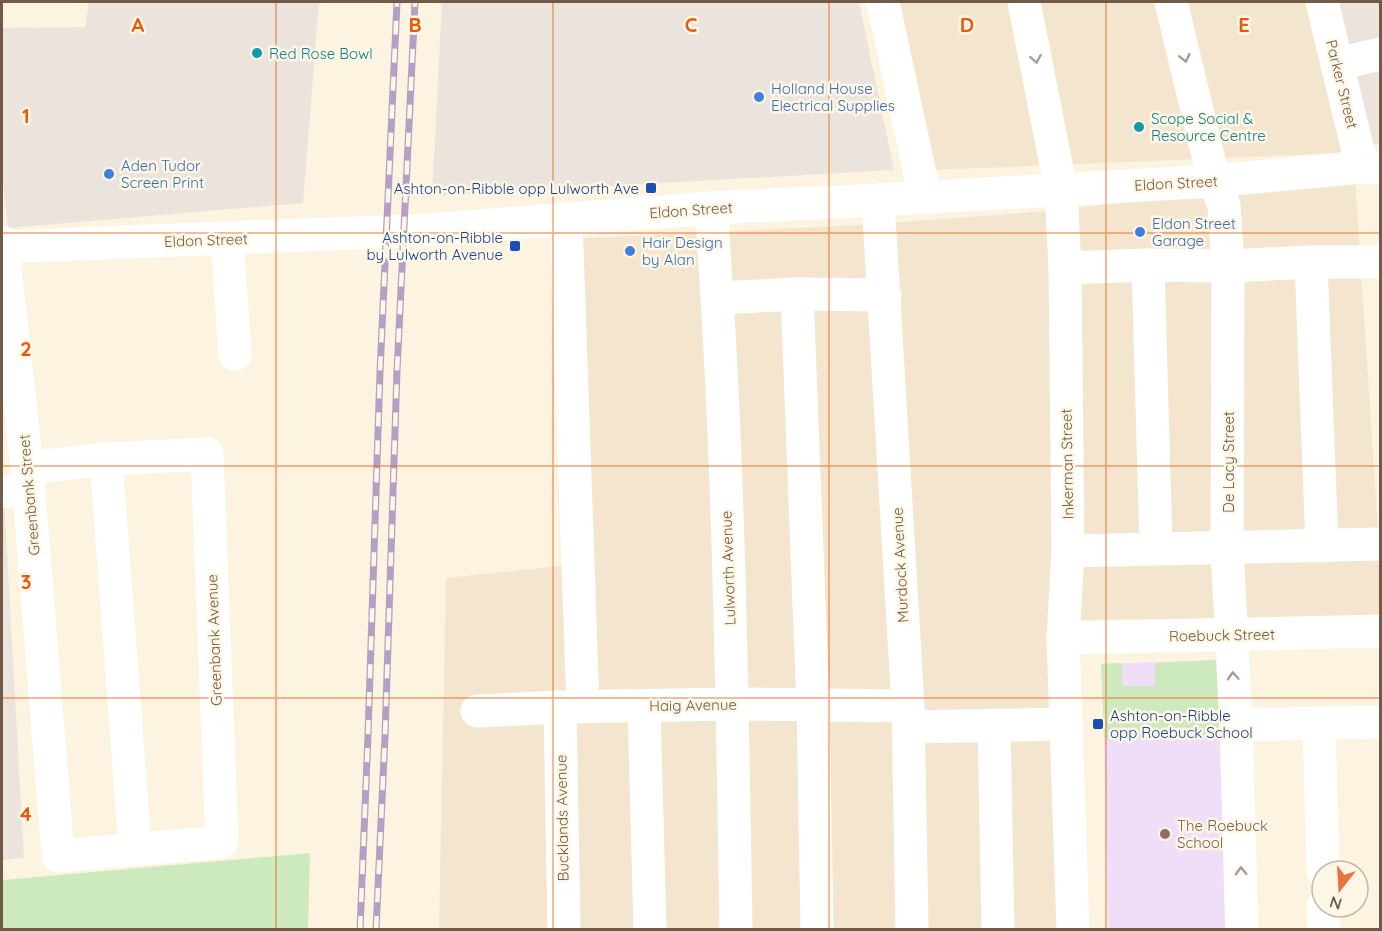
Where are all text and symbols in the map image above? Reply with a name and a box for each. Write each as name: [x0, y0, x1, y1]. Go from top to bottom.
text: A: [132, 12, 145, 37]
text: B: [408, 12, 422, 37]
text: C: [685, 12, 698, 37]
text: D: [960, 12, 974, 37]
text: E: [1238, 12, 1250, 37]
street label: Parker Street: [1322, 38, 1362, 130]
place label: Red Rose Bowl: [269, 44, 373, 63]
marker: Red Rose Bowl: [250, 46, 264, 60]
one-way arrow: [1177, 53, 1190, 63]
one-way arrow: [1029, 54, 1042, 64]
place label: Holland House Electrical Supplies: [771, 79, 895, 115]
marker: Holland House Electrical Supplies: [752, 90, 766, 104]
text: 1: [22, 103, 30, 128]
place label: Scope Social & Resource Centre: [1151, 109, 1266, 145]
marker: Scope Social & Resource Centre: [1132, 120, 1146, 134]
place label: Aden Tudor Screen Print: [121, 156, 204, 192]
marker: Aden Tudor Screen Print: [102, 167, 116, 181]
street label: Eldon Street: [1134, 171, 1218, 195]
place label: Ashton-on-Ribble opp Lulworth Ave: [394, 179, 639, 198]
marker: Ashton-on-Ribble opp Lulworth Ave: [644, 181, 658, 195]
street label: Eldon Street: [649, 198, 733, 222]
place label: Eldon Street Garage: [1152, 214, 1236, 250]
marker: Eldon Street Garage: [1133, 225, 1147, 239]
place label: Ashton-on-Ribble by Lulworth Avenue: [366, 228, 503, 264]
street label: Eldon Street: [164, 229, 248, 251]
place label: Hair Design by Alan: [642, 233, 723, 269]
marker: Ashton-on-Ribble by Lulworth Avenue: [508, 239, 522, 253]
marker: Hair Design by Alan: [623, 244, 637, 258]
text: 2: [20, 336, 32, 361]
street label: Inkerman Street: [1057, 408, 1077, 520]
street label: De Lacy Street: [1219, 411, 1238, 513]
street label: Greenbank Street: [14, 434, 44, 556]
street label: Murdock Avenue: [887, 507, 913, 623]
street label: Lulworth Avenue: [717, 510, 739, 626]
text: 3: [21, 569, 31, 594]
street label: Greenbank Avenue: [202, 574, 226, 706]
street label: Roebuck Street: [1169, 625, 1275, 645]
one-way arrow: [1227, 672, 1240, 681]
street label: Haig Avenue: [649, 695, 737, 715]
place label: Ashton-on-Ribble opp Roebuck School: [1110, 706, 1253, 742]
marker: Ashton-on-Ribble opp Roebuck School: [1091, 717, 1105, 731]
street label: Bucklands Avenue: [551, 754, 573, 882]
text: 4: [20, 801, 32, 826]
place label: The Roebuck School: [1177, 816, 1268, 852]
marker: The Roebuck School: [1158, 827, 1172, 841]
north arrow: [1310, 859, 1370, 919]
one-way arrow: [1234, 867, 1247, 876]
text: N: [1327, 892, 1344, 915]

